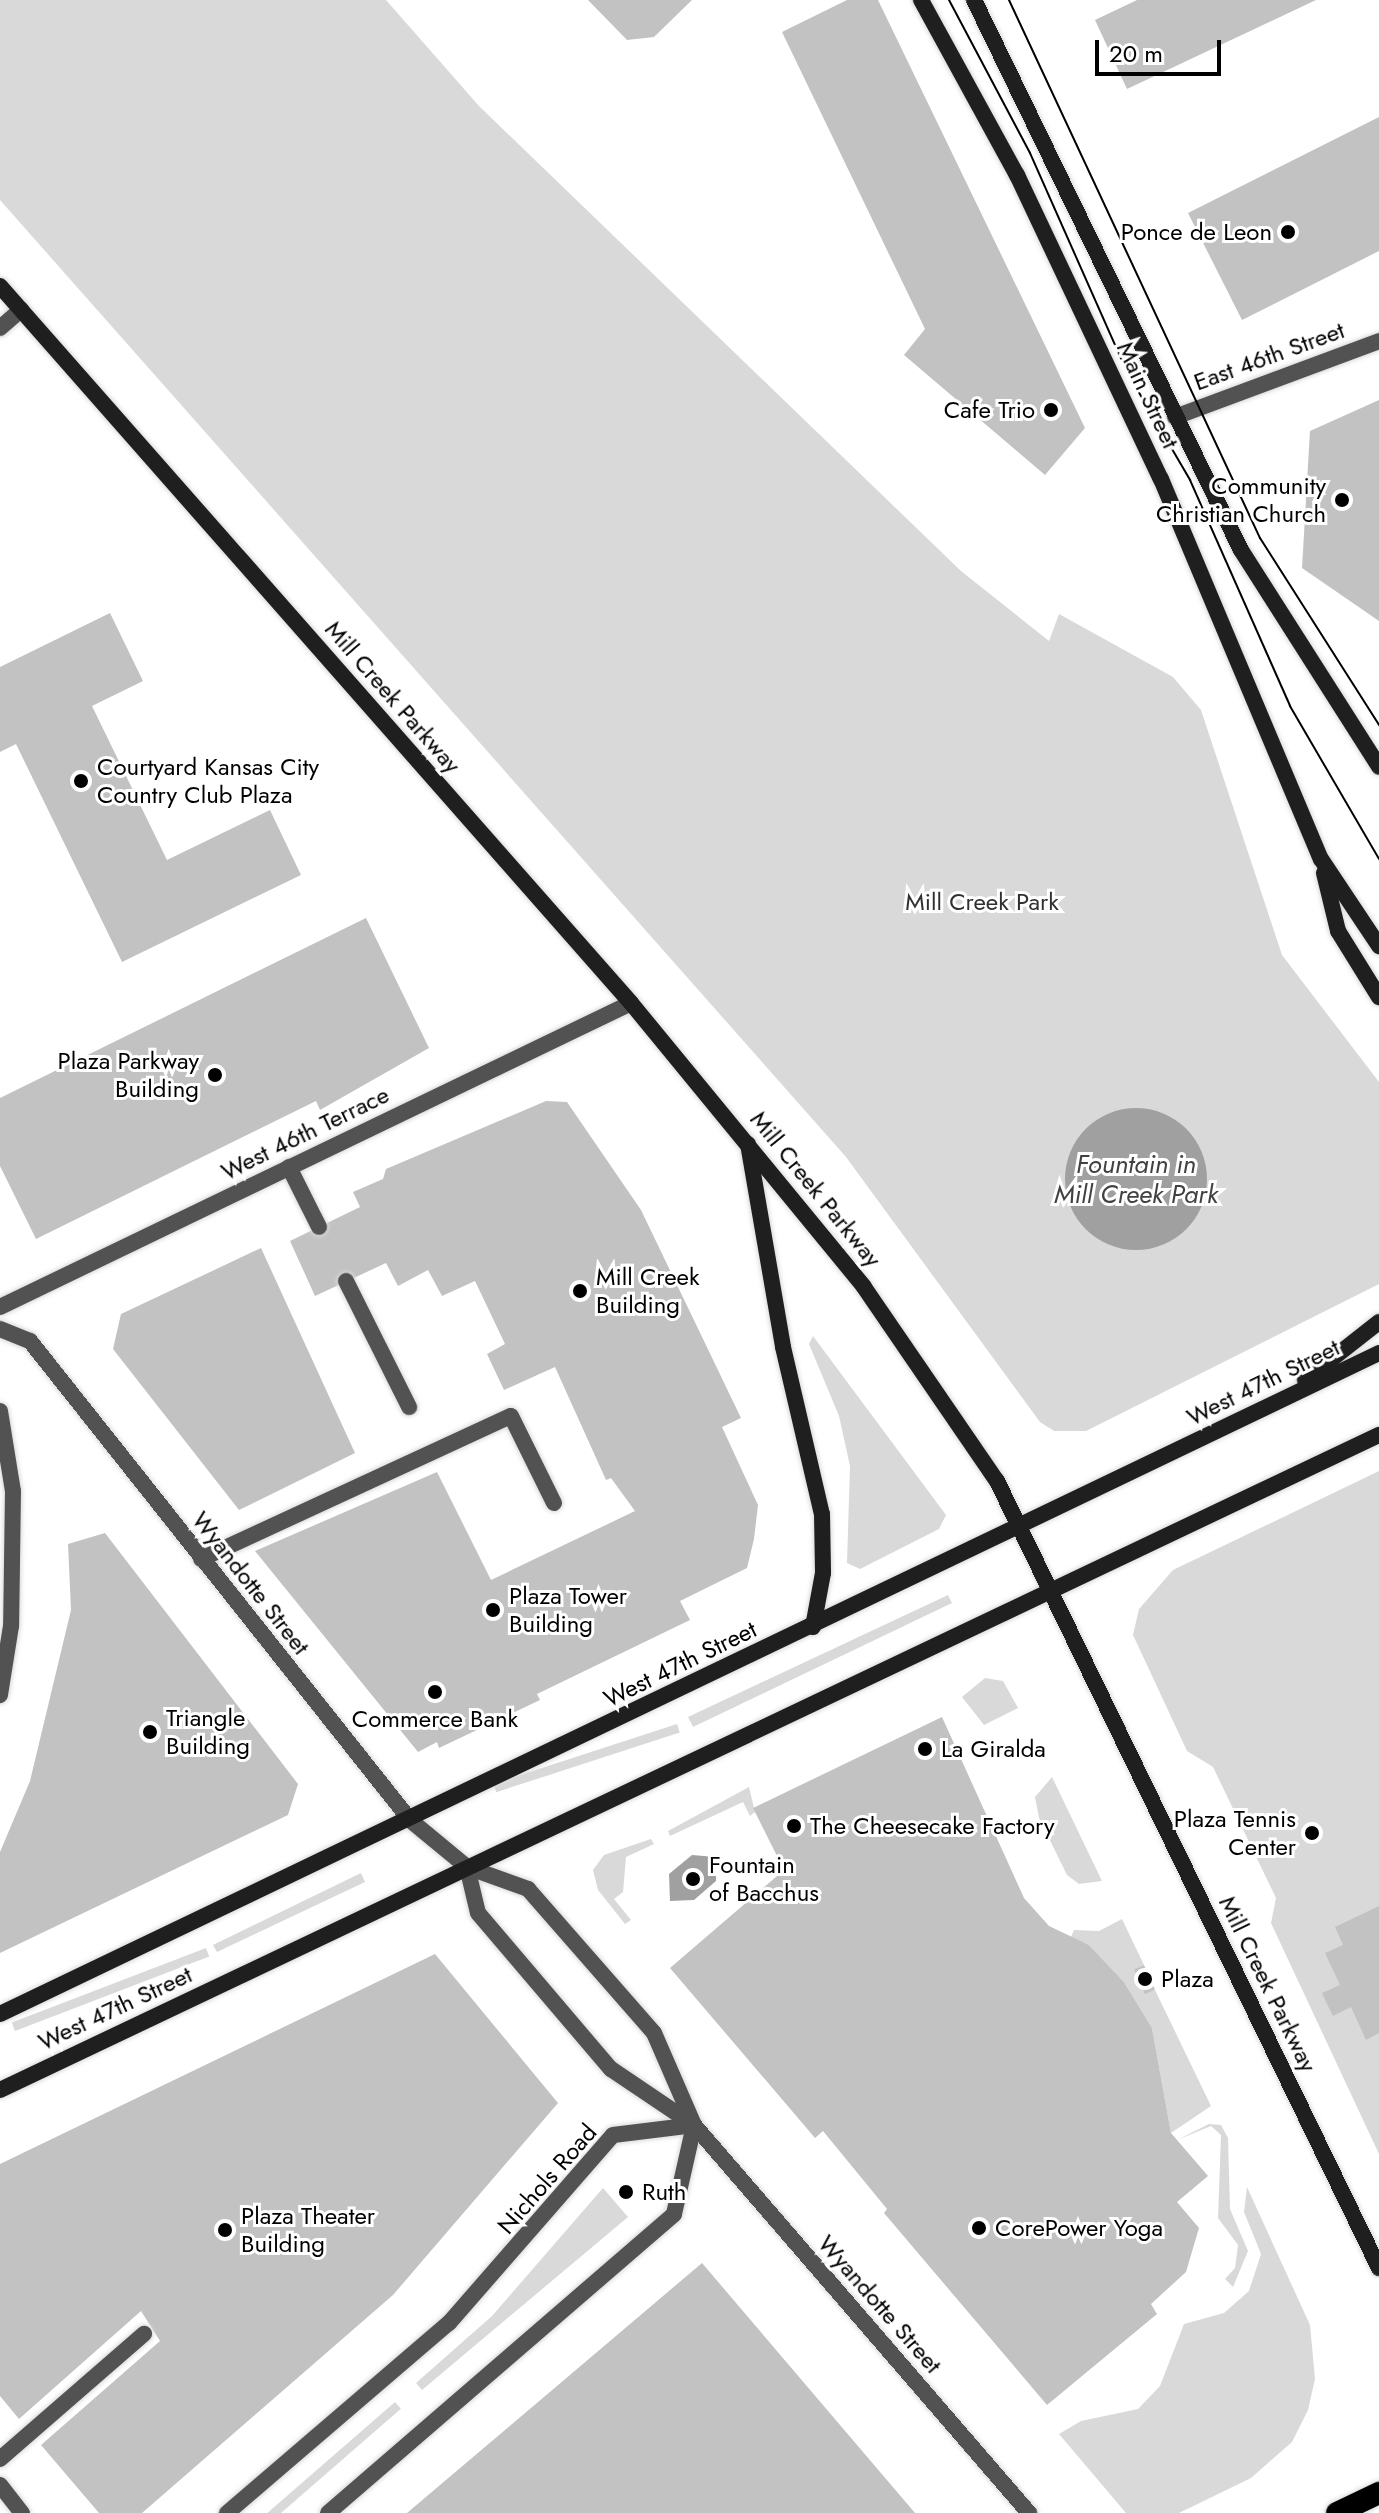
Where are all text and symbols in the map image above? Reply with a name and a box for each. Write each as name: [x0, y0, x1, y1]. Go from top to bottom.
scale bar: [1099, 24, 1225, 74]
text: 20 m: [1109, 36, 1163, 71]
place label: Ponce de Leon: [1121, 218, 1272, 246]
marker: Ponce de Leon: [1279, 223, 1297, 241]
street label: East 46th Street: [1190, 315, 1348, 397]
street label: Main Street: [1111, 337, 1185, 453]
place label: Cafe Trio: [944, 396, 1035, 424]
marker: Cafe Trio: [1042, 401, 1060, 419]
place label: Community Christian Church: [1156, 472, 1326, 528]
marker: Community Christian Church: [1333, 491, 1351, 509]
street label: Mill Creek Parkway: [319, 615, 467, 779]
place label: Courtyard Kansas City Country Club Plaza: [97, 753, 319, 809]
marker: Courtyard Kansas City Country Club Plaza: [72, 772, 90, 790]
park label: Mill Creek Park: [905, 888, 1059, 916]
place label: Plaza Parkway Building: [58, 1047, 199, 1103]
marker: Plaza Parkway Building: [206, 1066, 224, 1084]
street label: West 46th Terrace: [216, 1080, 394, 1186]
street label: Mill Creek Parkway: [744, 1105, 888, 1273]
water label: Fountain in Mill Creek Park: [1054, 1149, 1218, 1210]
place label: Mill Creek Building: [596, 1263, 700, 1319]
marker: Mill Creek Building: [571, 1282, 589, 1300]
street label: West 47th Street: [1182, 1333, 1344, 1431]
street label: Wyandotte Street: [186, 1506, 316, 1660]
place label: Plaza Tower Building: [509, 1582, 627, 1638]
marker: Plaza Tower Building: [484, 1601, 502, 1619]
street label: West 47th Street: [599, 1615, 761, 1713]
marker: Commerce Bank: [426, 1683, 444, 1701]
place label: Triangle Building: [166, 1704, 250, 1760]
place label: Commerce Bank: [352, 1705, 518, 1733]
marker: Triangle Building: [141, 1723, 159, 1741]
place label: La Giralda: [941, 1735, 1046, 1763]
marker: La Giralda: [916, 1740, 934, 1758]
place label: Plaza Tennis Center: [1174, 1805, 1296, 1861]
place label: The Cheesecake Factory: [810, 1812, 1055, 1840]
marker: The Cheesecake Factory: [785, 1817, 803, 1835]
marker: Plaza Tennis Center: [1303, 1824, 1321, 1842]
place label: Fountain of Bacchus: [709, 1851, 819, 1907]
marker: Fountain of Bacchus: [684, 1870, 702, 1888]
street label: Mill Creek Parkway: [1213, 1891, 1323, 2077]
street label: West 47th Street: [34, 1960, 196, 2056]
place label: Plaza: [1161, 1965, 1214, 1993]
marker: Plaza: [1136, 1970, 1154, 1988]
street label: Nichols Road: [491, 2118, 603, 2240]
place label: Ruth: [642, 2178, 686, 2206]
marker: Ruth: [617, 2183, 635, 2201]
place label: Plaza Theater Building: [241, 2202, 375, 2258]
place label: CorePower Yoga: [995, 2214, 1163, 2242]
marker: CorePower Yoga: [970, 2219, 988, 2237]
marker: Plaza Theater Building: [216, 2221, 234, 2239]
street label: Wyandotte Street: [812, 2229, 948, 2379]

